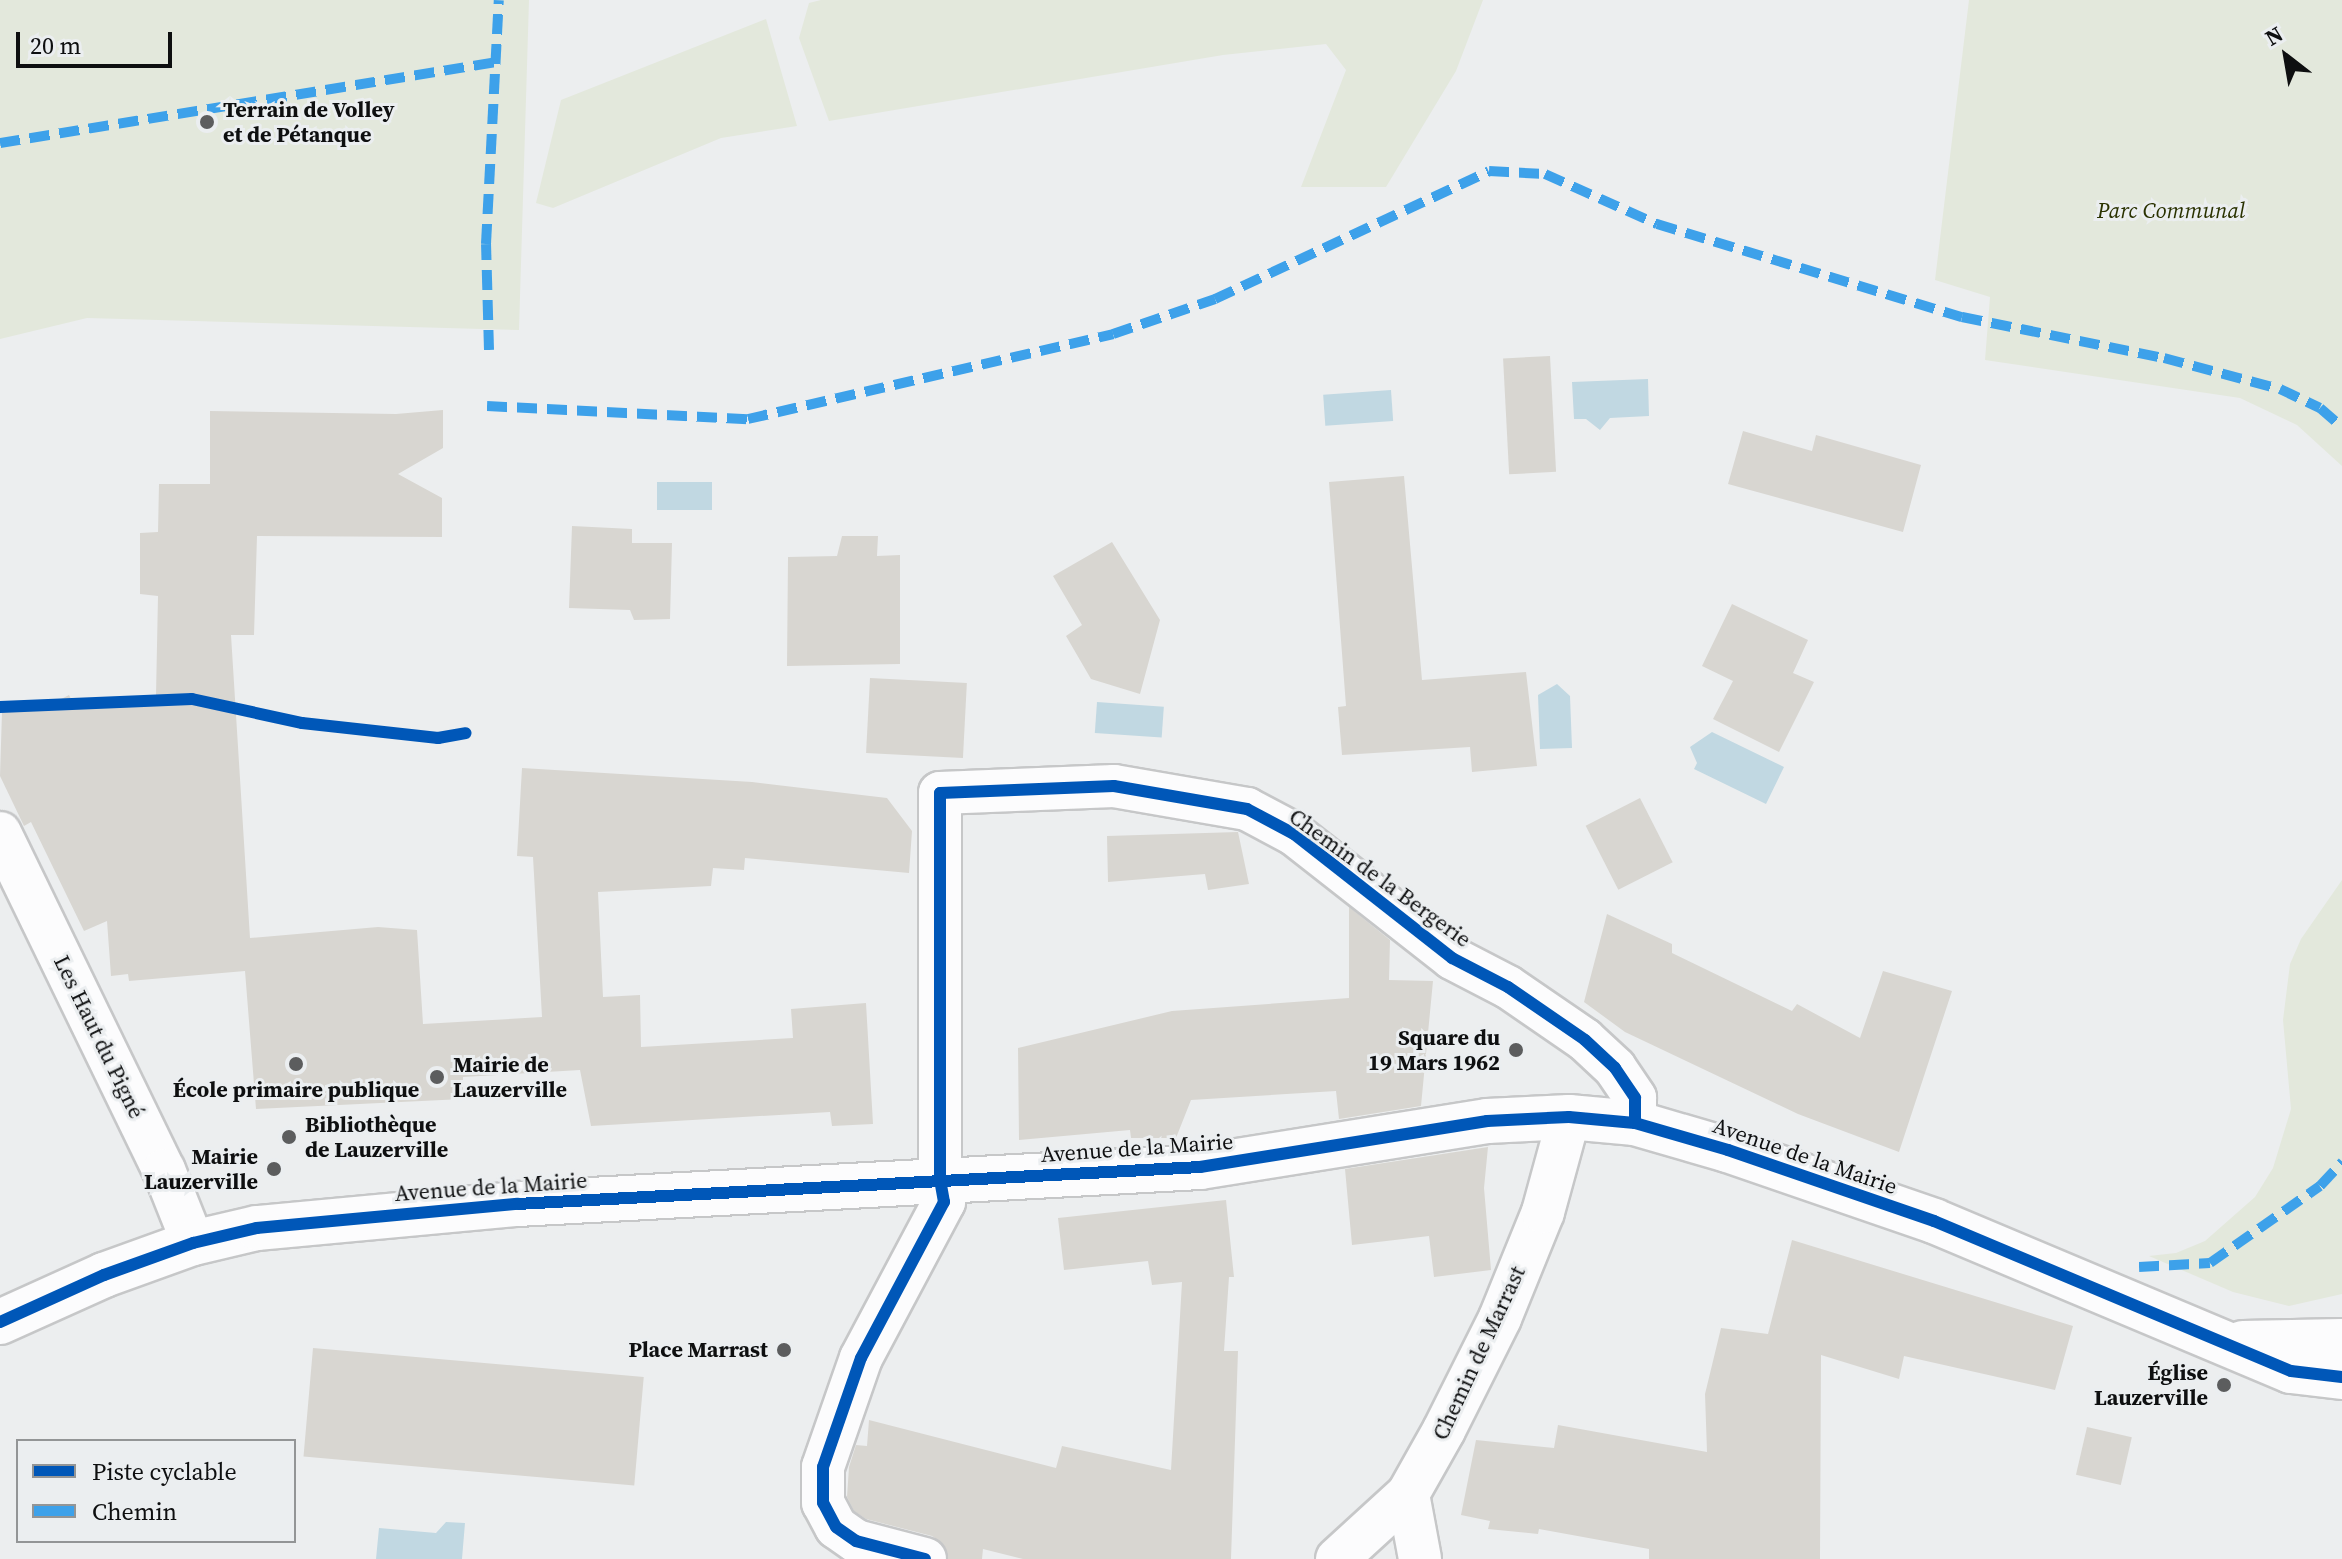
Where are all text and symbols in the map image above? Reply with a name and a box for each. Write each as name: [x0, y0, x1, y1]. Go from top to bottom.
scale bar: [20, 16, 176, 66]
north arrow: [2246, 16, 2326, 96]
text: N: [2259, 18, 2288, 52]
text: 20 m: [30, 29, 81, 62]
place label: Terrain de Volley et de Pétanque: [223, 96, 395, 148]
marker: Terrain de Volley et de Pétanque: [198, 113, 216, 131]
park label: Parc Communal: [2097, 198, 2245, 224]
street label: Chemin de la Bergerie: [1284, 803, 1476, 953]
street label: Les Haut du Pigné: [48, 951, 150, 1123]
place label: Square du 19 Mars 1962: [1368, 1024, 1500, 1076]
marker: Square du 19 Mars 1962: [1507, 1041, 1525, 1059]
place label: Mairie de Lauzerville: [453, 1051, 567, 1102]
marker: École primaire publique: [287, 1055, 305, 1073]
marker: Mairie de Lauzerville: [428, 1068, 446, 1086]
place label: École primaire publique: [173, 1077, 419, 1103]
place label: Bibliothèque de Lauzerville: [305, 1111, 448, 1162]
street label: Avenue de la Mairie: [1709, 1112, 1901, 1200]
marker: Bibliothèque de Lauzerville: [280, 1128, 298, 1146]
street label: Avenue de la Mairie: [1040, 1128, 1234, 1168]
place label: Mairie Lauzerville: [144, 1143, 258, 1194]
marker: Mairie Lauzerville: [265, 1160, 283, 1178]
street label: Avenue de la Mairie: [394, 1167, 588, 1207]
street label: Chemin de Marrast: [1427, 1262, 1531, 1444]
place label: Place Marrast: [629, 1337, 768, 1363]
marker: Place Marrast: [775, 1341, 793, 1359]
place label: Église Lauzerville: [2094, 1359, 2208, 1410]
marker: Église Lauzerville: [2215, 1376, 2233, 1394]
legend: [16, 1439, 296, 1543]
text: Piste cyclable: [92, 1455, 237, 1488]
text: Chemin: [92, 1495, 177, 1528]

